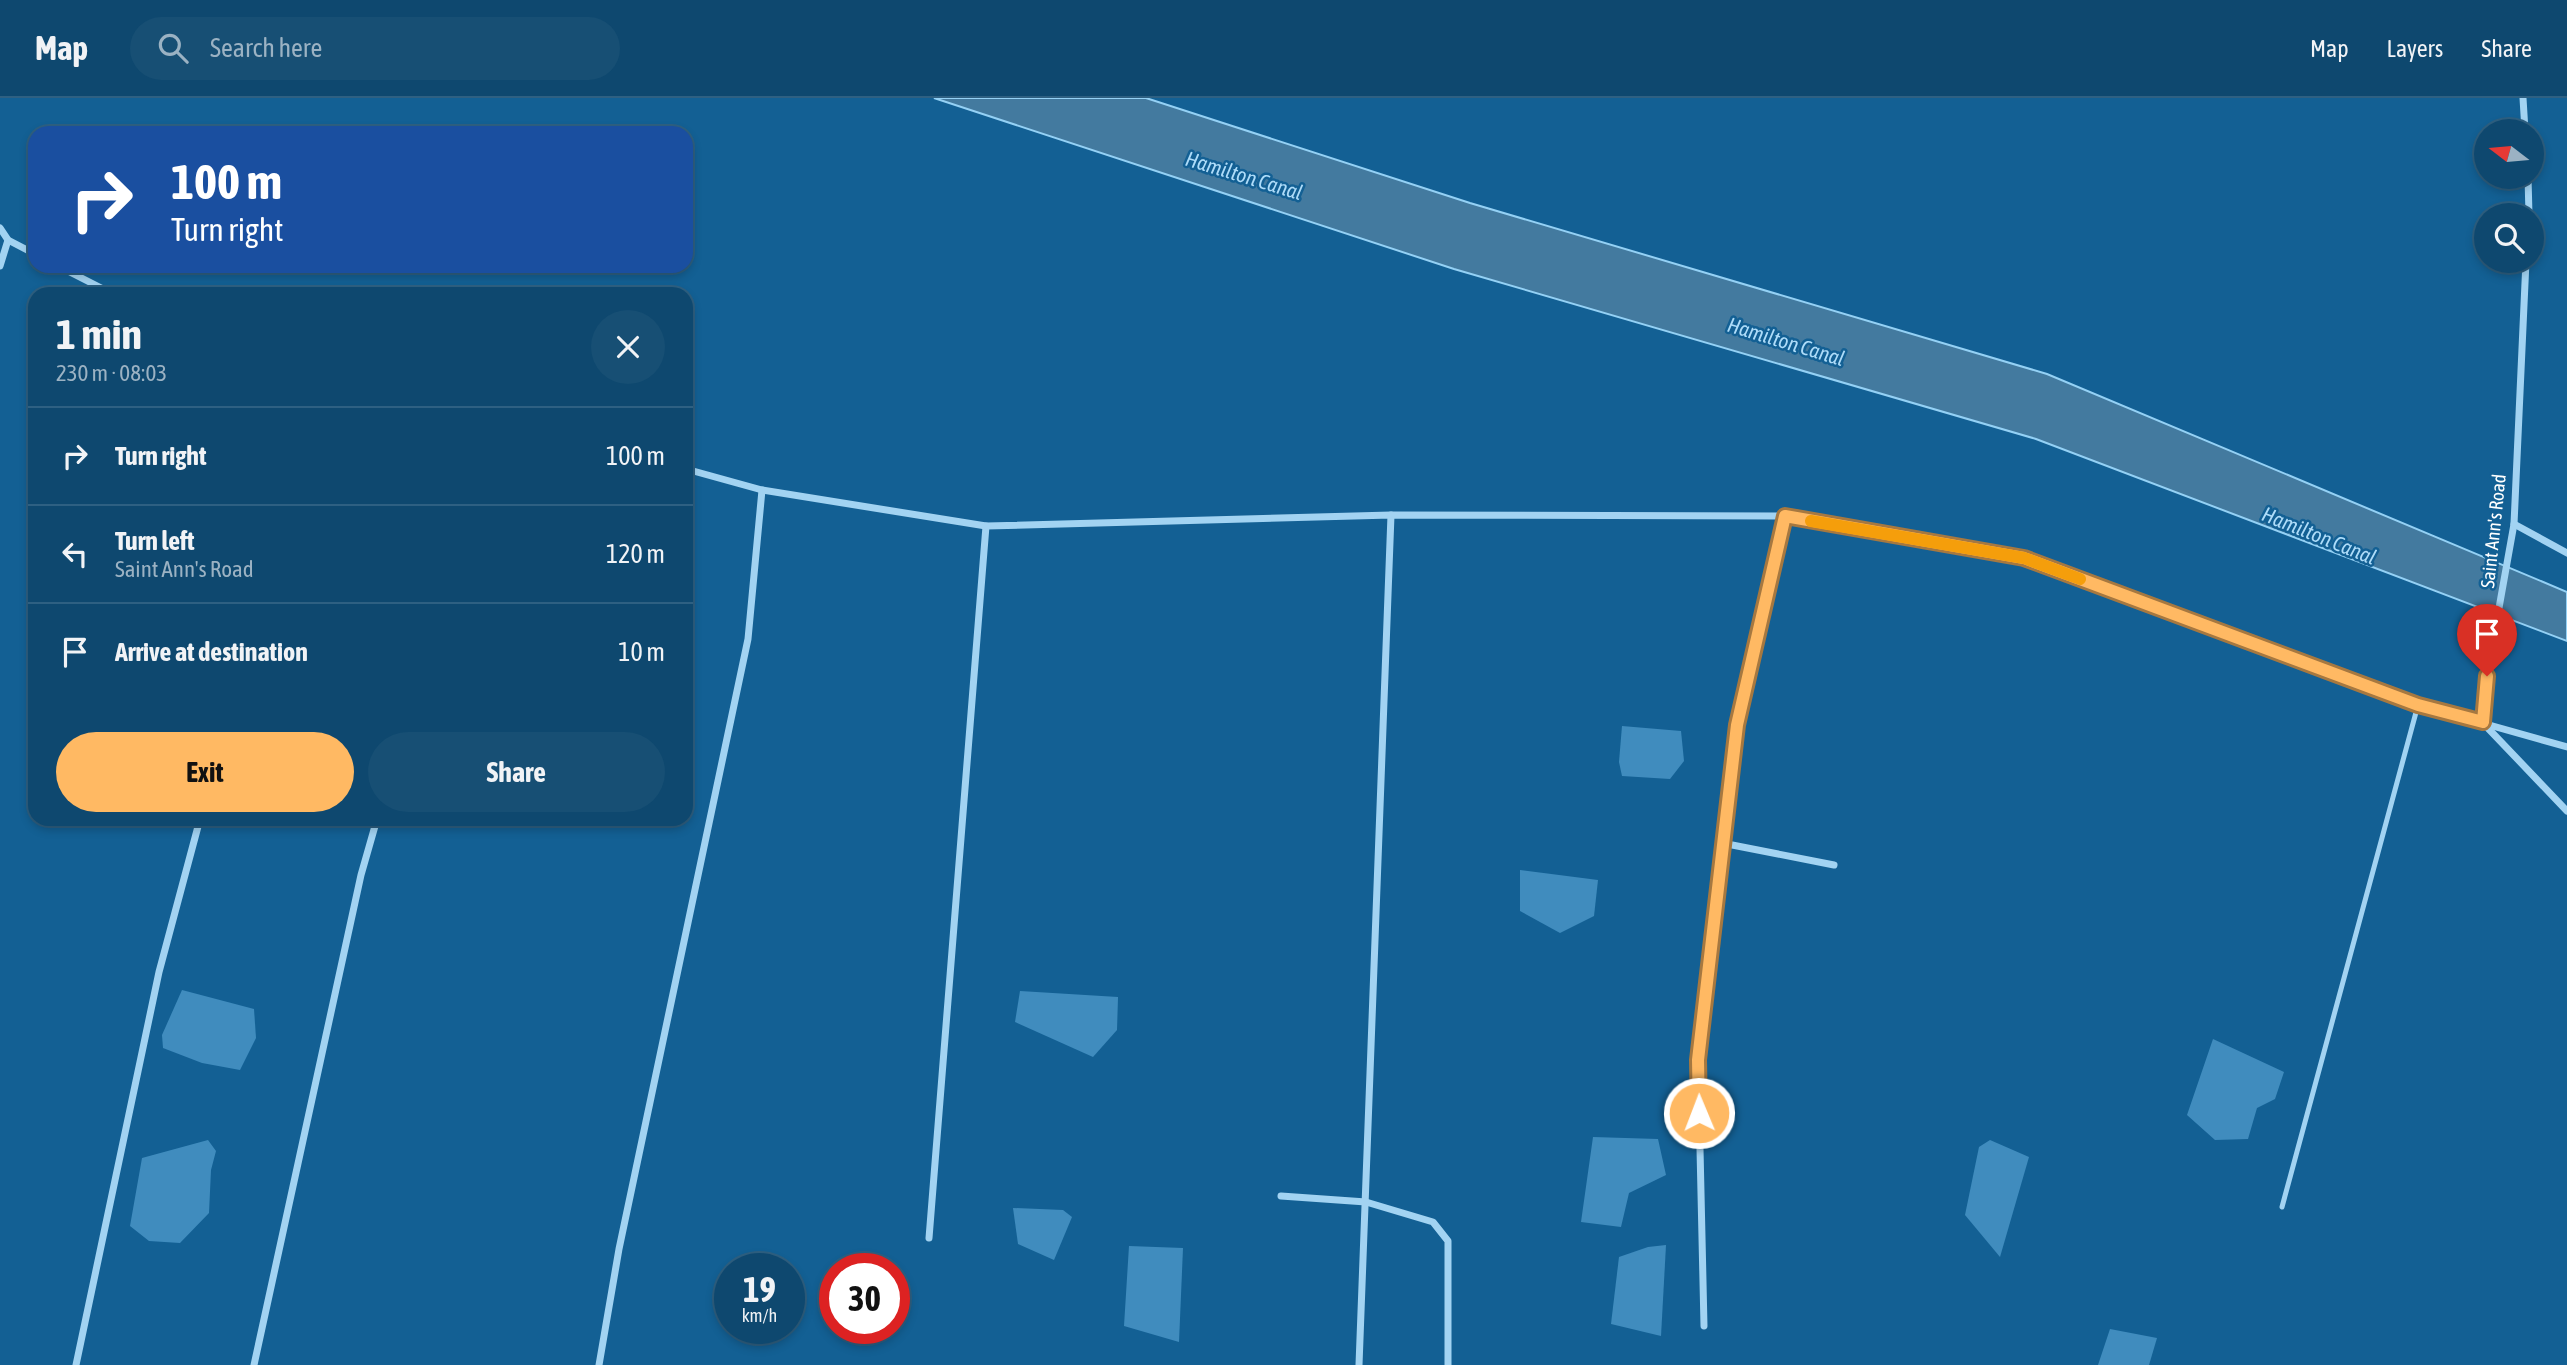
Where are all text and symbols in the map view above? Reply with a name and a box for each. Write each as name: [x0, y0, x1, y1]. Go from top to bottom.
search box: [130, 17, 620, 80]
text: Map: [35, 29, 88, 67]
icon: search: [154, 29, 192, 67]
text: Search here: [210, 33, 322, 63]
text: Map: [2310, 35, 2349, 62]
text: Layers: [2387, 35, 2443, 62]
text: Share: [2481, 35, 2532, 62]
north arrow: [2474, 119, 2544, 189]
map controls: [2474, 119, 2544, 273]
water label: Hamilton Canal: [1183, 146, 1306, 204]
text: 100 m: [171, 153, 282, 209]
icon: right: [56, 154, 147, 245]
button: search: [2474, 203, 2544, 273]
text: Turn right: [171, 211, 284, 248]
text: 1 min: [56, 310, 142, 358]
button: close: [591, 310, 665, 384]
water label: Hamilton Canal: [1725, 312, 1848, 370]
text: 230 m · 08:03: [56, 360, 167, 386]
icon: right: [56, 437, 94, 475]
text: Turn right: [115, 441, 206, 471]
text: 100 m: [606, 441, 665, 471]
street label: Saint Ann's Road: [2476, 473, 2510, 589]
water label: Hamilton Canal: [2259, 501, 2380, 569]
text: Turn left: [115, 526, 195, 556]
icon: left: [56, 535, 94, 573]
text: 120 m: [606, 539, 665, 569]
text: Saint Ann's Road: [115, 556, 254, 582]
pin: [2457, 604, 2517, 676]
icon: arrive: [2468, 615, 2506, 653]
icon: arrive: [56, 633, 94, 671]
text: Arrive at destination: [115, 637, 308, 667]
text: 10 m: [618, 637, 665, 667]
button: Exit: [56, 732, 354, 812]
button: Share: [368, 732, 665, 812]
position arrow: [1662, 1076, 1736, 1150]
speed limit sign: 30: [819, 1253, 910, 1344]
text: 19: [743, 1269, 776, 1309]
text: km/h: [742, 1305, 777, 1326]

